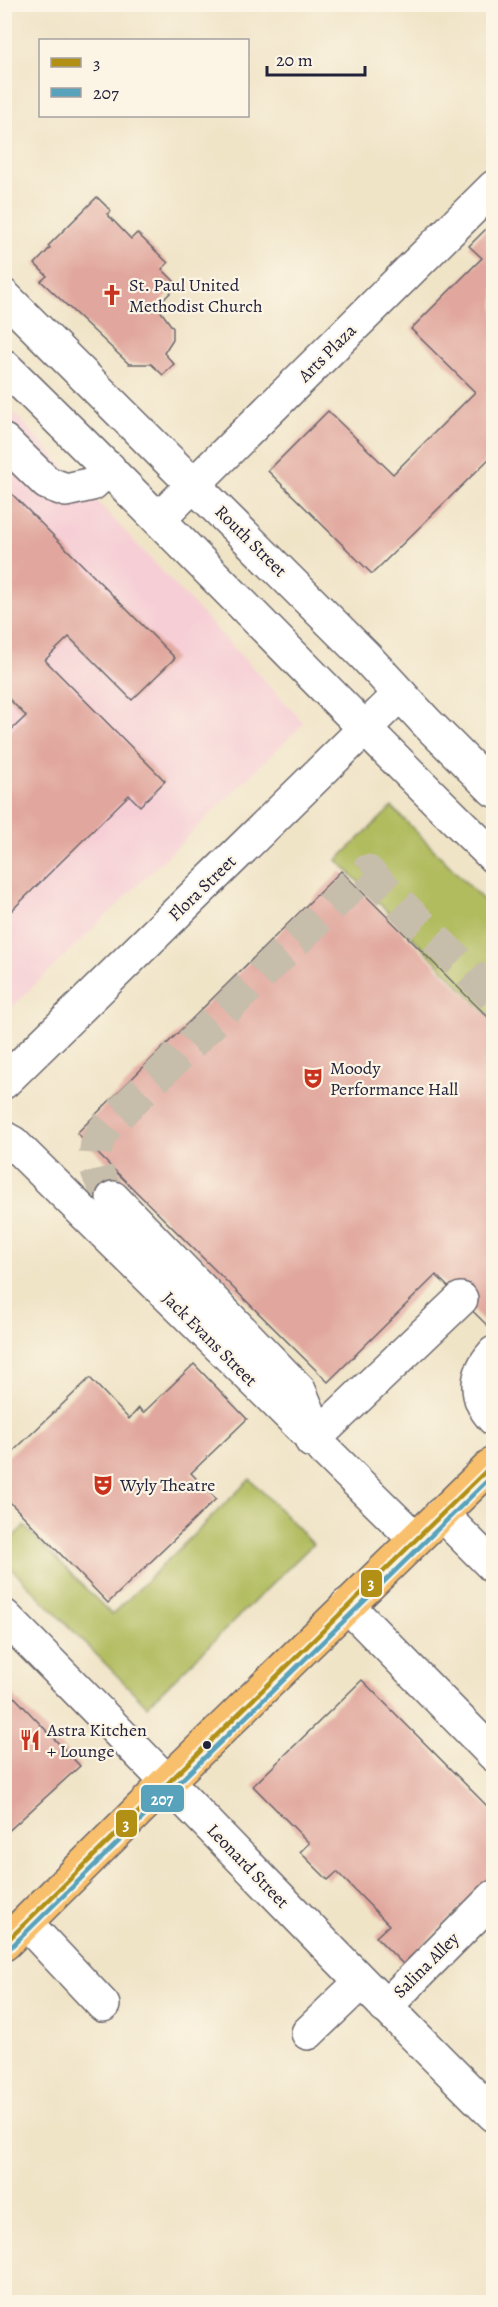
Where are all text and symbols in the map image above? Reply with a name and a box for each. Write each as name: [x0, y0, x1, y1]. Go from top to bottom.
legend: [39, 39, 249, 117]
scale bar: [267, 39, 364, 77]
text: 20 m: [276, 48, 313, 72]
text: 3: [93, 51, 101, 75]
text: 207: [93, 81, 119, 105]
place label: St. Paul United Methodist Church: [129, 273, 263, 318]
church icon: St. Paul United Methodist Church: [100, 283, 124, 307]
street label: Arts Plaza: [292, 318, 362, 388]
street label: Routh Street: [210, 500, 292, 582]
street label: Flora Street: [163, 850, 241, 926]
place label: Moody Performance Hall: [330, 1056, 459, 1101]
theatre icon: Moody Performance Hall: [301, 1066, 325, 1090]
street label: Jack Evans Street: [157, 1286, 263, 1392]
theatre icon: Wyly Theatre: [91, 1473, 115, 1497]
place label: Wyly Theatre: [119, 1473, 215, 1497]
line badge: 3: [360, 1569, 383, 1598]
text: 3: [368, 1573, 375, 1595]
place label: Astra Kitchen + Lounge: [46, 1718, 147, 1763]
restaurant icon: Astra Kitchen + Lounge: [18, 1728, 42, 1752]
unlabelled marker: [201, 1739, 213, 1751]
line badge: 207: [140, 1784, 185, 1813]
text: 207: [151, 1789, 173, 1811]
line badge: 3: [115, 1809, 138, 1838]
text: 3: [123, 1814, 130, 1836]
street label: Leonard Street: [202, 1819, 294, 1913]
street label: Salina Alley: [388, 1926, 465, 2003]

